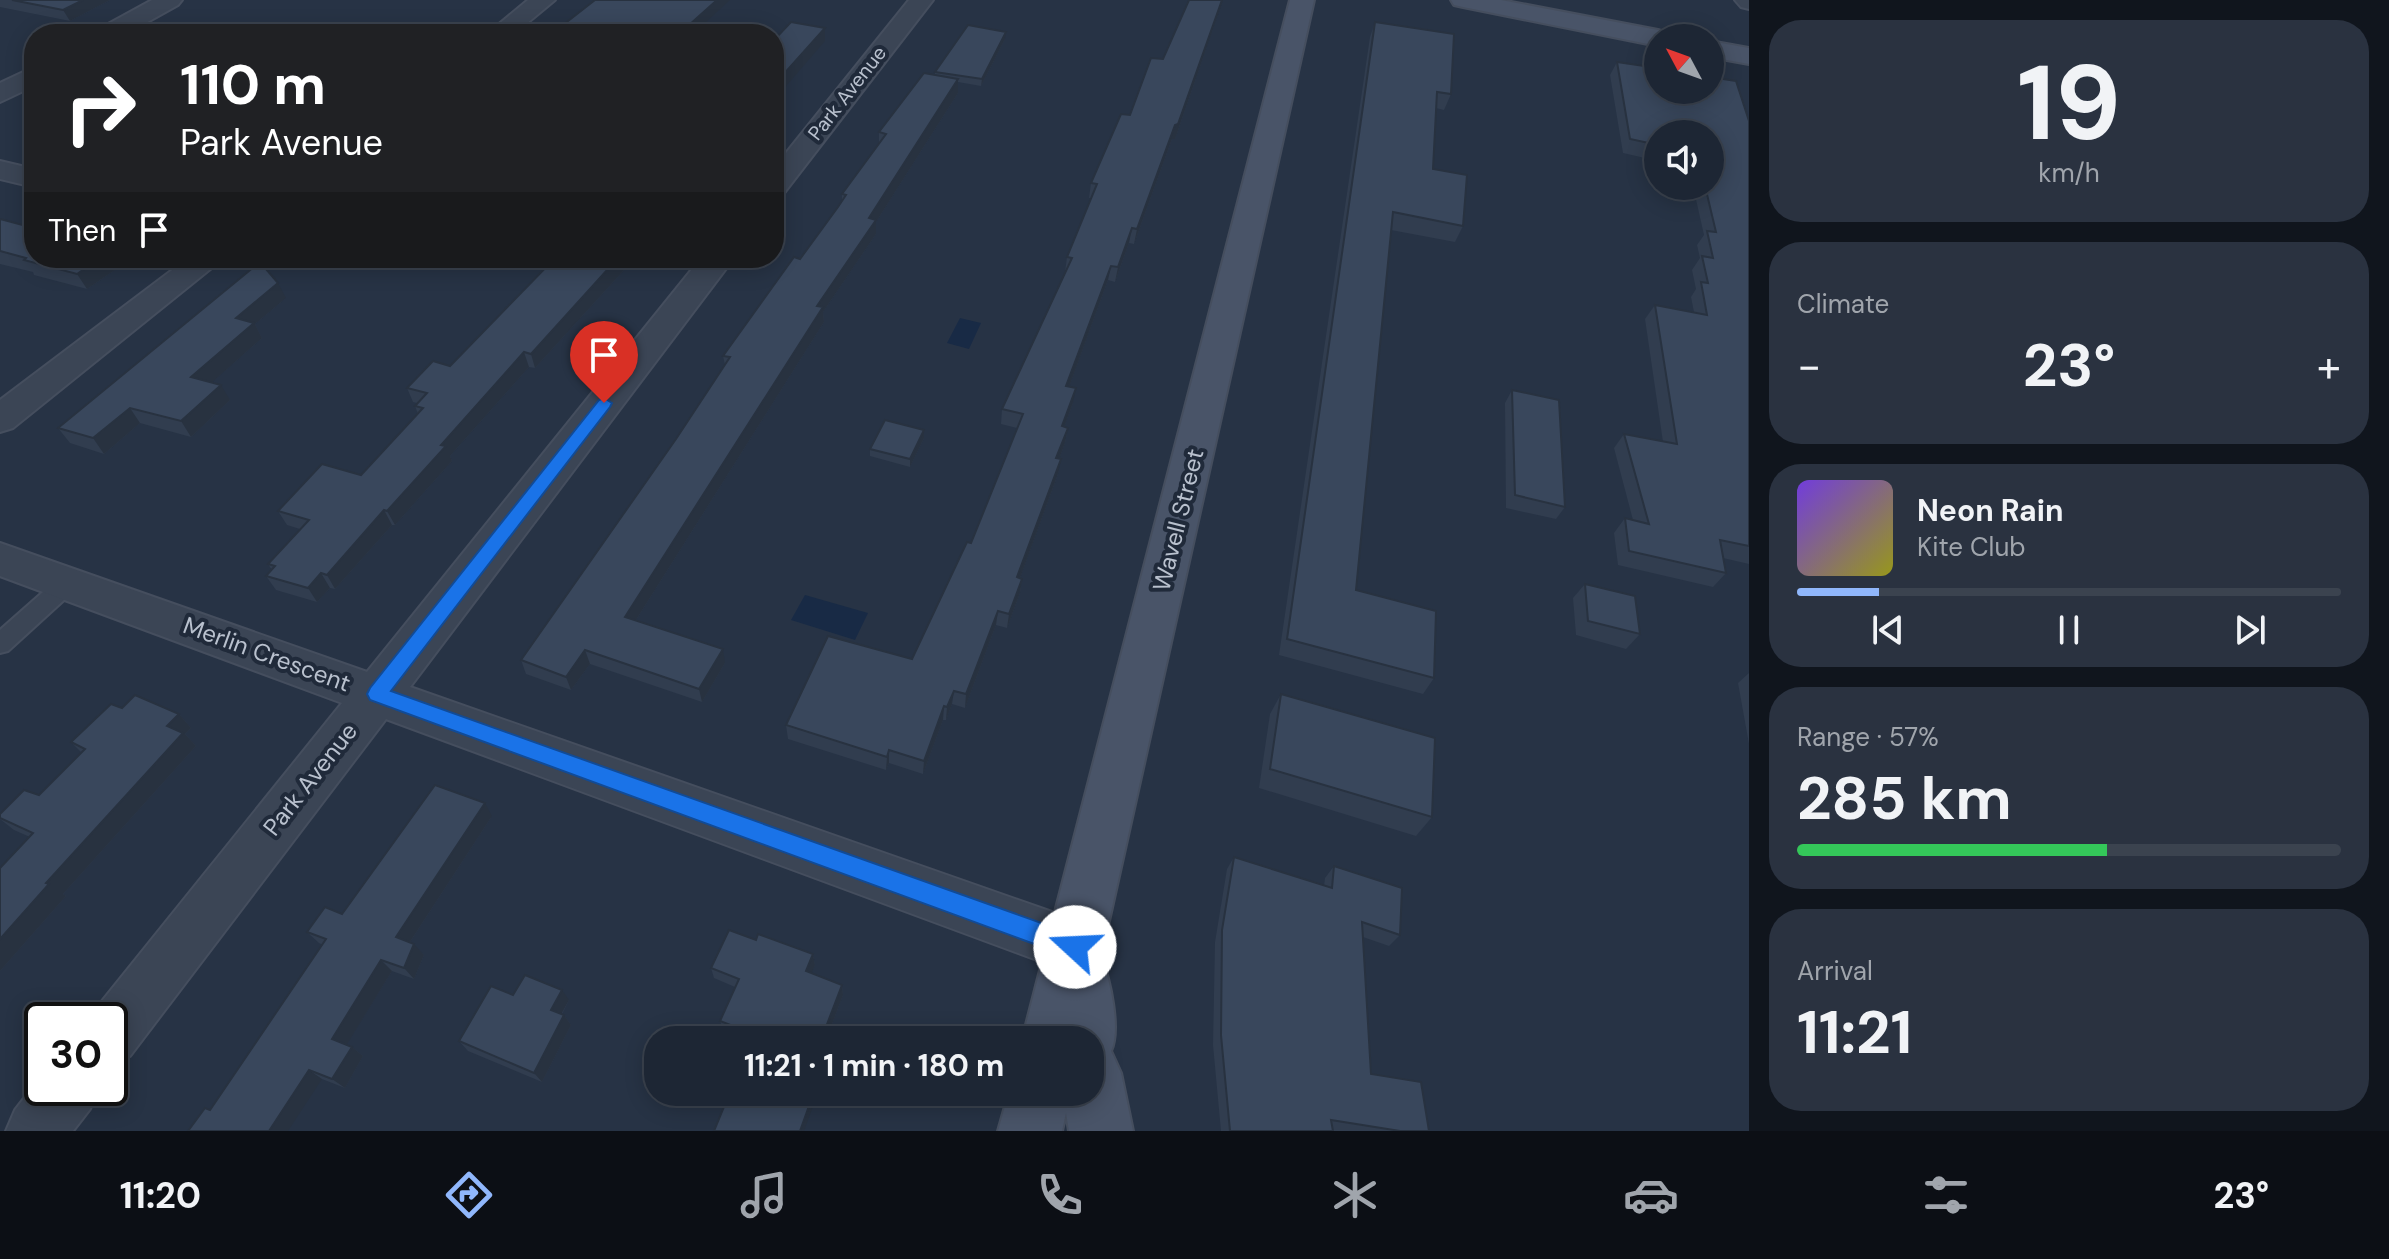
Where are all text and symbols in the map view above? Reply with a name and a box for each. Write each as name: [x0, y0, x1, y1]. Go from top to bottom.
north arrow: [1644, 24, 1724, 104]
map controls: [1644, 24, 1724, 200]
text: 19: [2017, 36, 2121, 171]
street label: Park Avenue: [802, 41, 892, 145]
text: 110 m: [180, 48, 326, 121]
icon: right: [48, 56, 152, 160]
text: Park Avenue: [180, 119, 383, 166]
button: sound: [1644, 120, 1724, 200]
text: km/h: [2038, 156, 2100, 190]
icon: arrive: [132, 208, 176, 252]
text: Then: [48, 211, 116, 250]
text: Climate: [1797, 287, 1889, 321]
pin: [570, 321, 638, 403]
text: 23°: [2023, 326, 2115, 405]
icon: arrive: [582, 333, 626, 377]
text: −: [1797, 337, 1821, 395]
text: +: [2317, 337, 2341, 395]
street label: Wavell Street: [1145, 446, 1211, 594]
text: Neon Rain: [1917, 491, 2063, 530]
text: Kite Club: [1917, 530, 2026, 564]
icon: previous: [1866, 608, 1910, 652]
icon: pause: [2047, 608, 2091, 652]
icon: next: [2228, 608, 2272, 652]
street label: Merlin Crescent: [179, 609, 355, 699]
street label: Park Avenue: [256, 716, 364, 842]
text: Range · 57%: [1797, 720, 1939, 754]
text: 285 km: [1797, 759, 2012, 838]
position arrow: [1033, 905, 1117, 989]
text: Arrival: [1797, 954, 1873, 988]
text: 11:21: [1797, 993, 1912, 1072]
speed limit sign: 30: [24, 1002, 128, 1106]
text: 11:21 · 1 min · 180 m: [744, 1046, 1004, 1085]
icon: directions: [441, 1167, 497, 1223]
icon: music: [736, 1167, 792, 1223]
icon: phone: [1032, 1167, 1088, 1223]
icon: climate: [1327, 1167, 1383, 1223]
icon: car: [1623, 1167, 1679, 1223]
icon: filters: [1918, 1167, 1974, 1223]
text: 11:20: [120, 1172, 201, 1219]
text: 23°: [2214, 1172, 2269, 1219]

